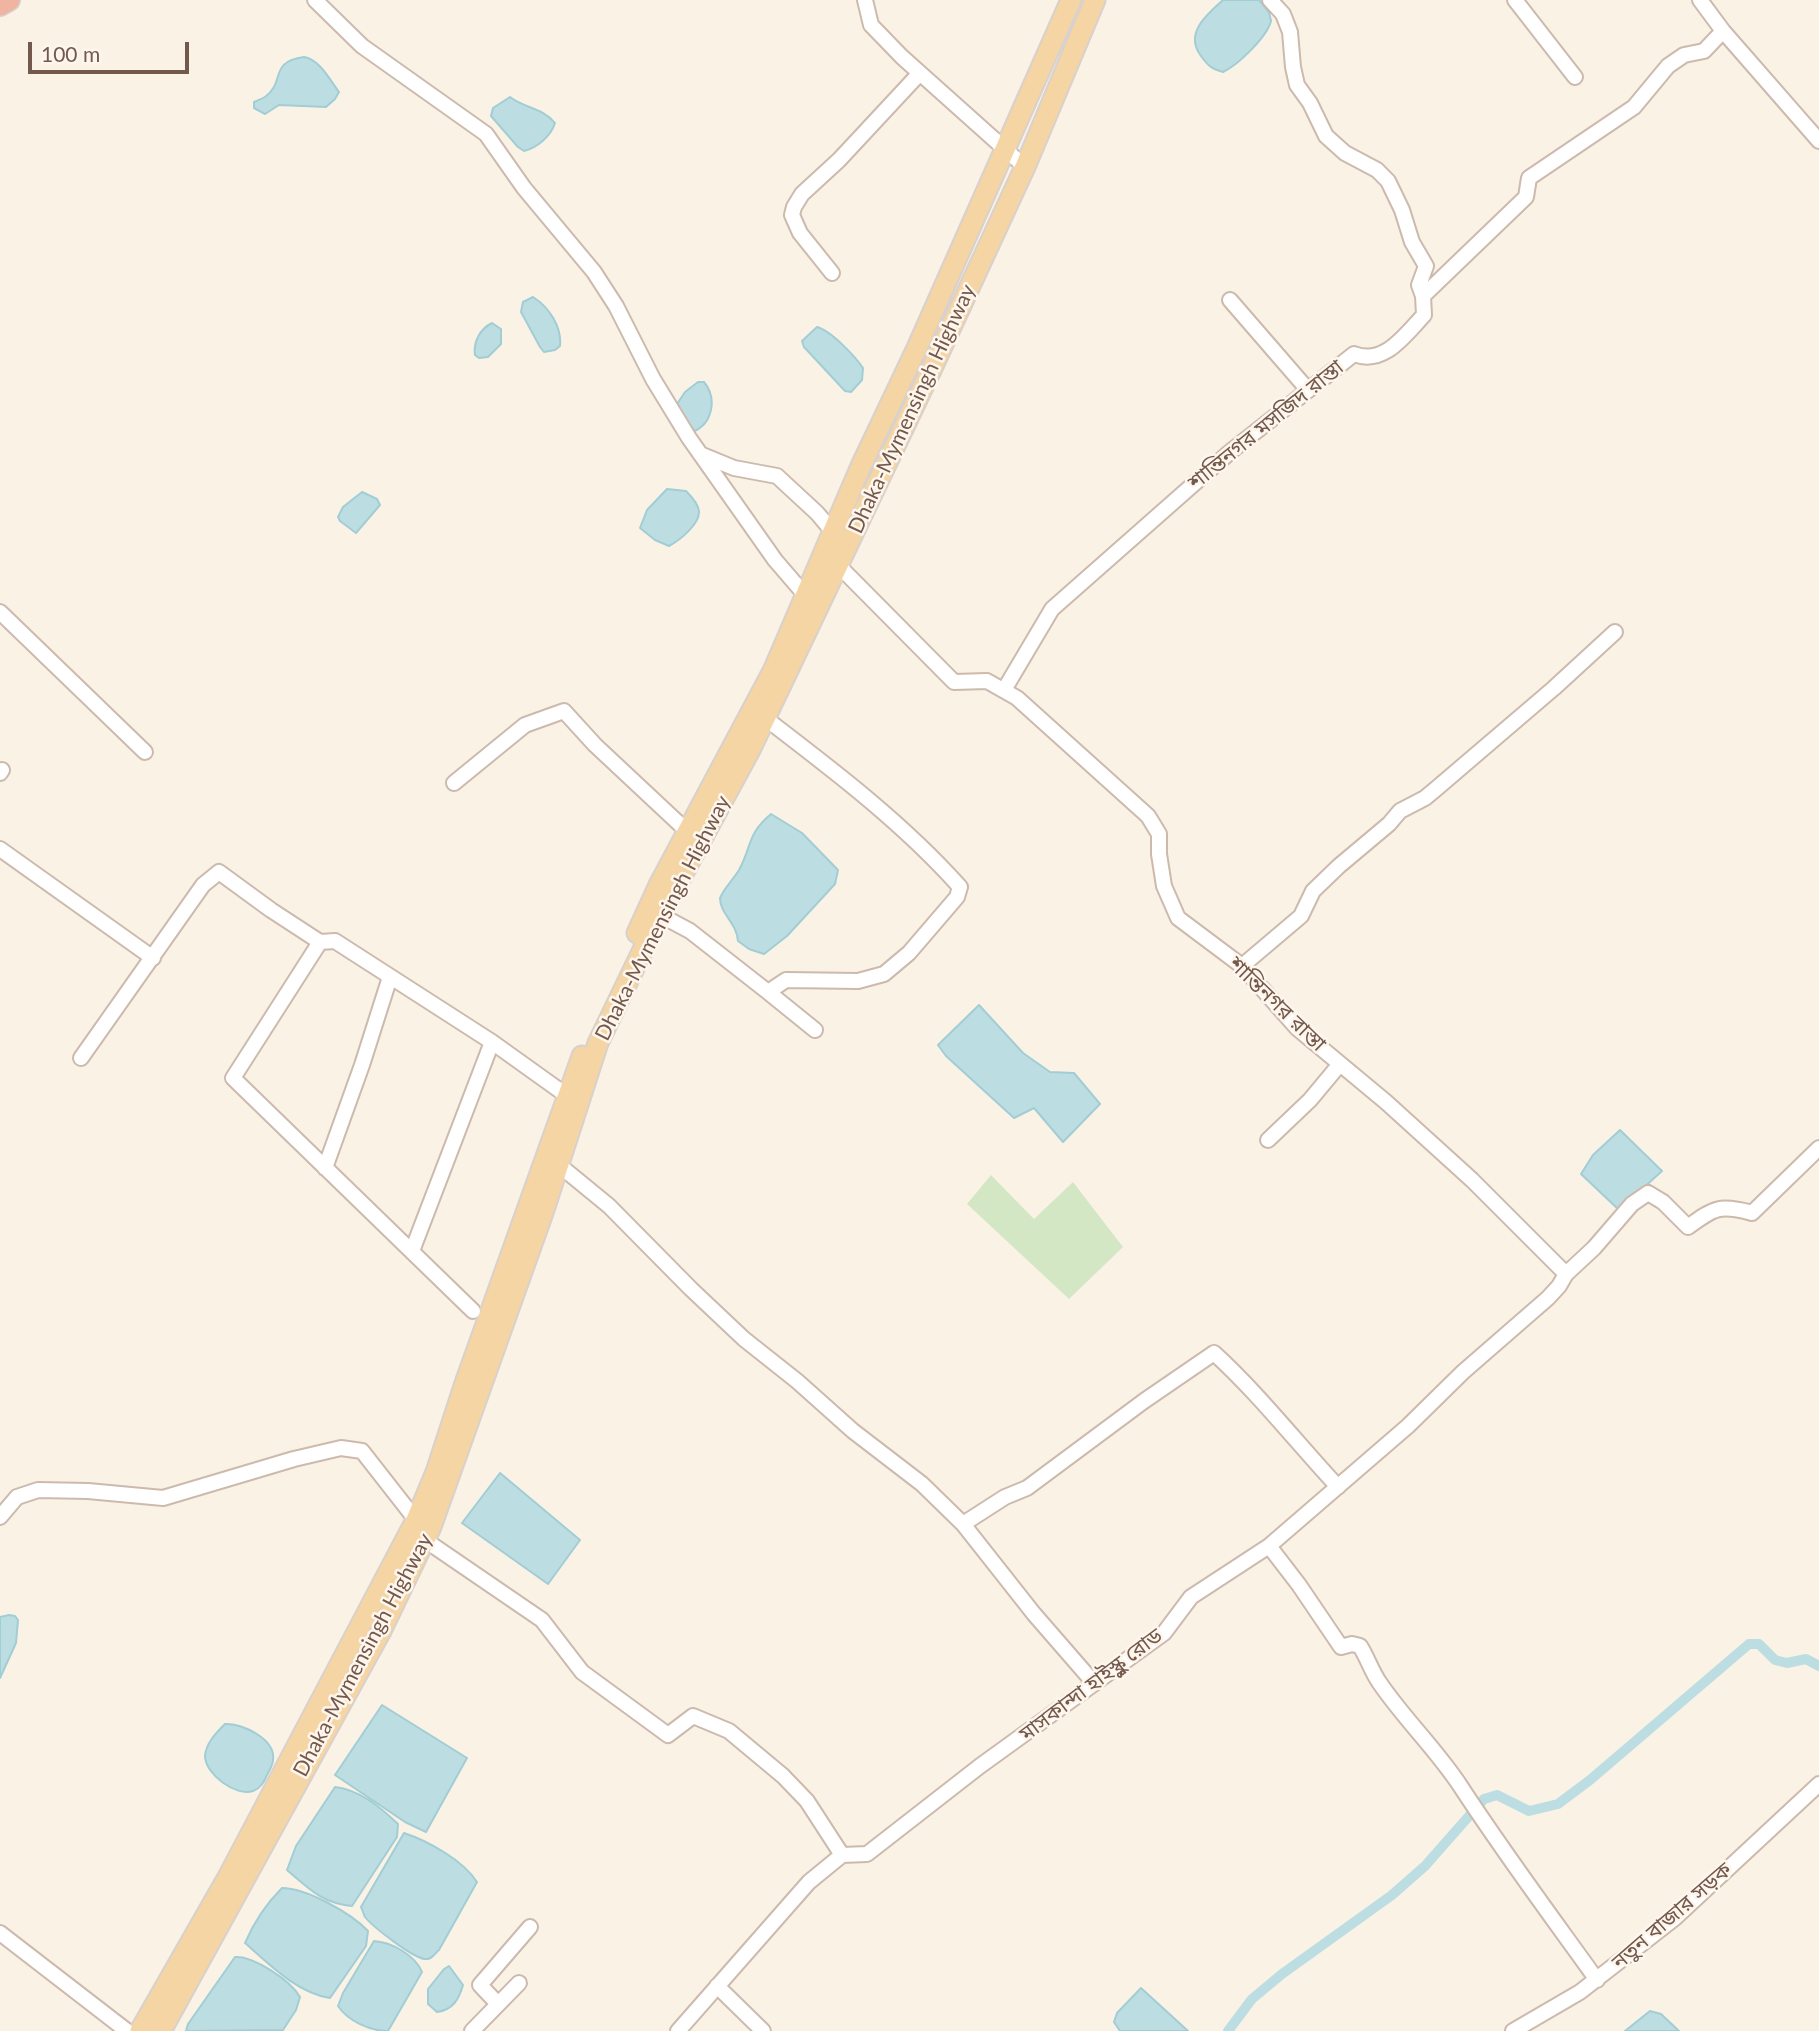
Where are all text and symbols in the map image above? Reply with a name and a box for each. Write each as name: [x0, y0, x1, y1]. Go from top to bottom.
scale bar: [32, 28, 192, 72]
text: 100 m: [41, 41, 100, 66]
street label: Dhaka-Mymensingh Highway: [843, 281, 981, 537]
street label: শান্তিনগর মসজিদ রাস্তা: [1183, 355, 1349, 495]
street label: Dhaka-Mymensingh Highway: [590, 791, 736, 1045]
street label: শান্তিনগর রাস্তা: [1223, 951, 1331, 1057]
street label: Dhaka-Mymensingh Highway: [288, 1529, 438, 1781]
street label: মাসকান্দা হাইস্কুল রোড: [1015, 1623, 1167, 1747]
street label: নতুন বাজার সড়ক: [1607, 1857, 1737, 1975]

